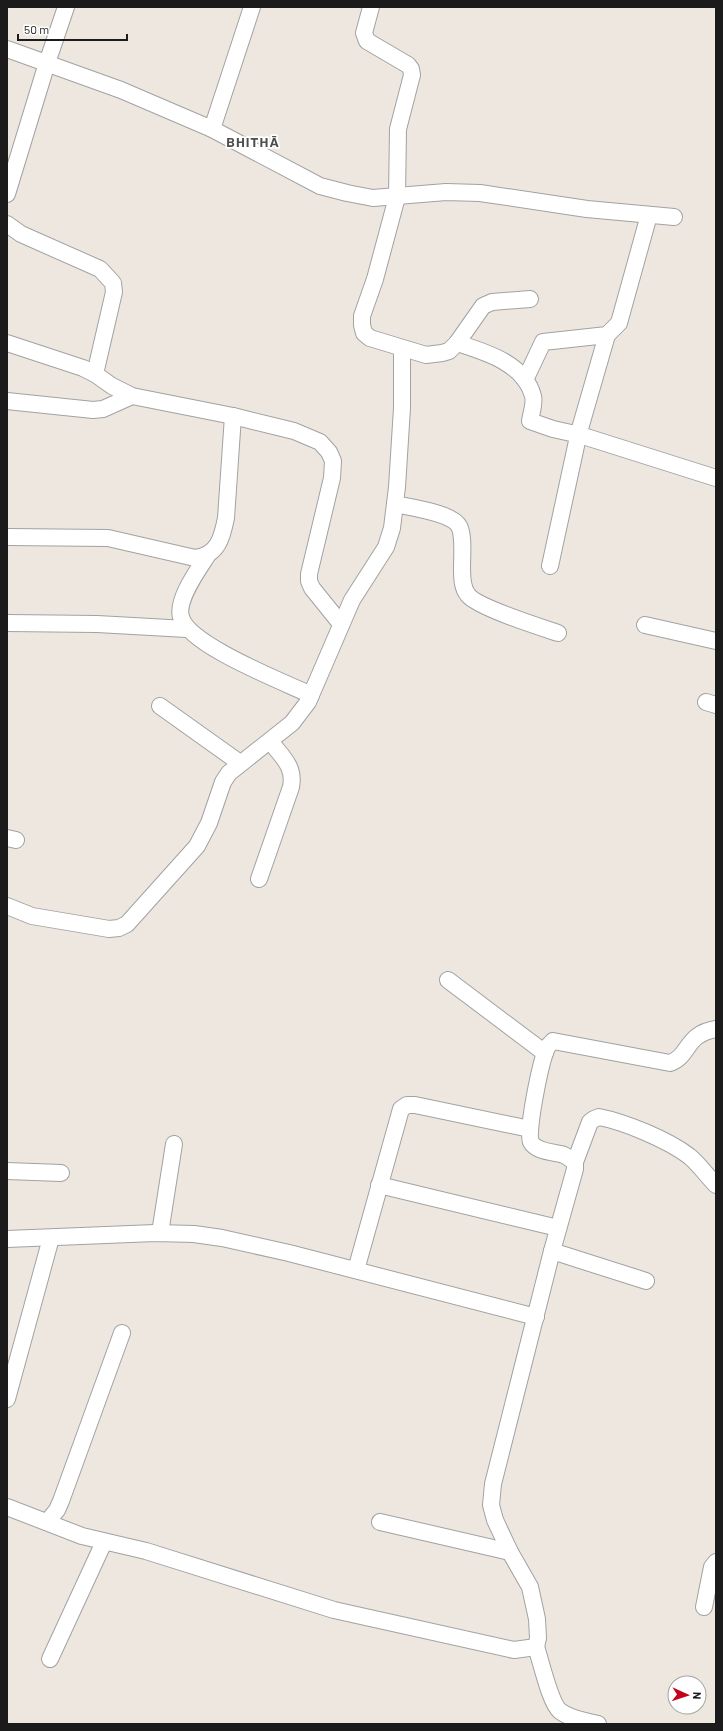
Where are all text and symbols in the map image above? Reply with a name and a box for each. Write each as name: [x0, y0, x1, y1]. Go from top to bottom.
scale bar: [18, 16, 127, 42]
text: 50 m: [24, 22, 49, 36]
district label: BHITHĀ: [226, 133, 280, 150]
north arrow: [667, 1675, 707, 1715]
text: N: [691, 1692, 704, 1700]

